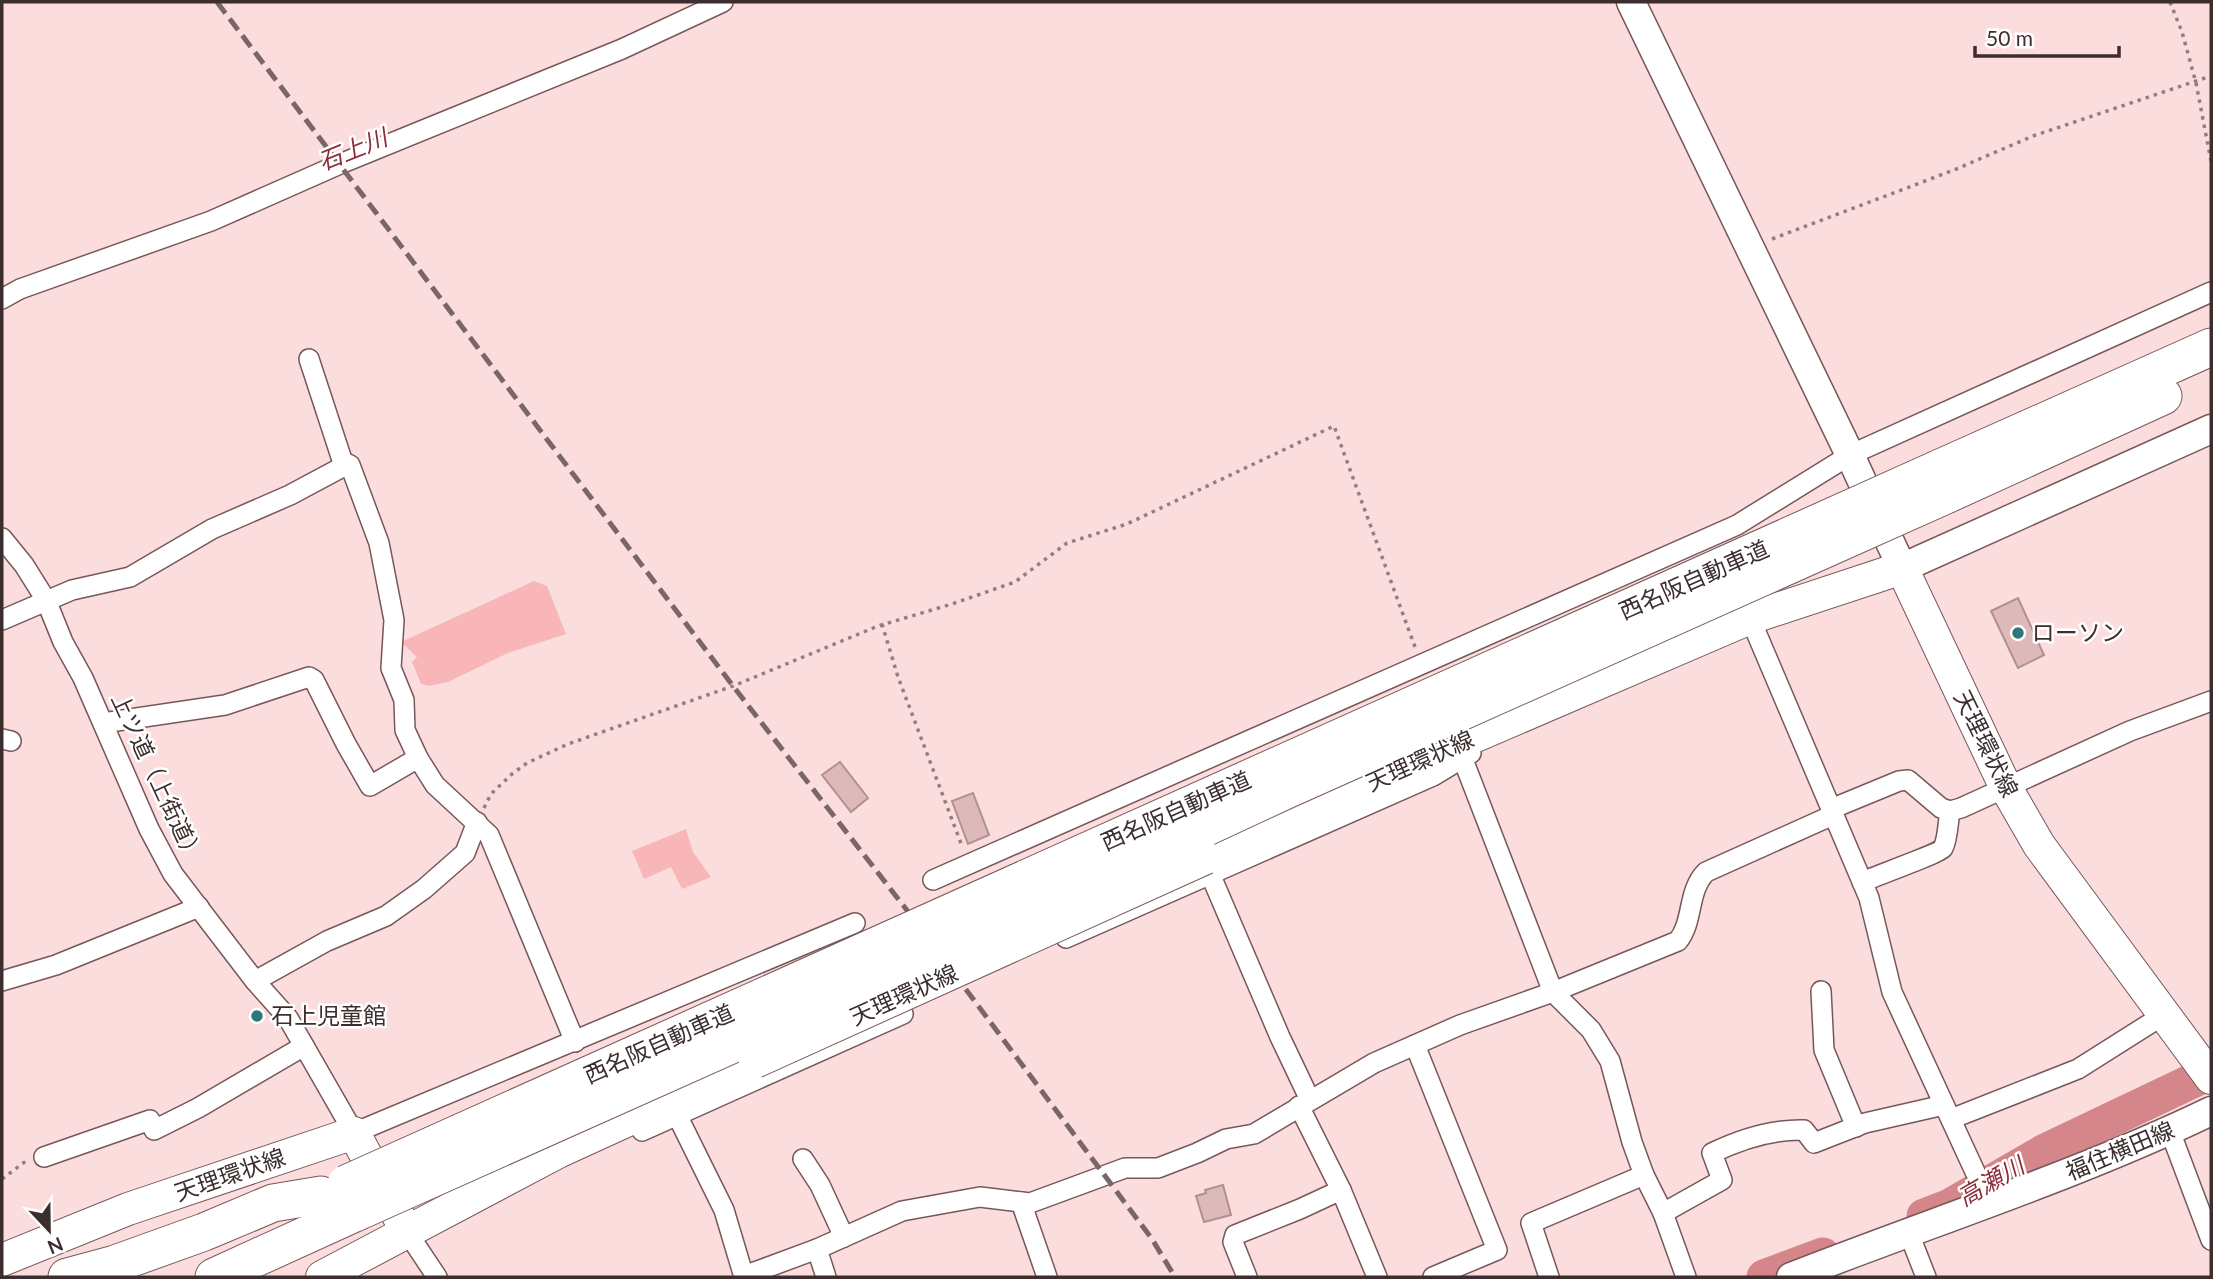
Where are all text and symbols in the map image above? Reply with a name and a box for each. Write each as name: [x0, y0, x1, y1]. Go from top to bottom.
scale bar: [1975, 14, 2118, 58]
text: 50 m: [1986, 25, 2033, 50]
water label: 石上川: [314, 121, 394, 176]
street label: 西名阪自動車道: [1614, 534, 1773, 625]
place label: ローソン: [2032, 618, 2124, 646]
marker: ローソン: [2010, 625, 2026, 641]
street label: 天理環状線: [1949, 686, 2025, 801]
street label: 上ツ道（上街道）: [106, 688, 209, 867]
street label: 天理環状線: [1361, 724, 1478, 796]
street label: 西名阪自動車道: [1096, 765, 1255, 856]
street label: 天理環状線: [845, 958, 962, 1030]
street label: 西名阪自動車道: [579, 998, 738, 1089]
place label: 石上児童館: [271, 1001, 386, 1029]
marker: 石上児童館: [249, 1008, 265, 1024]
street label: 福住横田線: [2061, 1115, 2178, 1185]
street label: 天理環状線: [171, 1142, 289, 1206]
water label: 高瀬川: [1952, 1149, 2031, 1211]
north arrow: [14, 1195, 84, 1265]
text: N: [44, 1233, 67, 1260]

